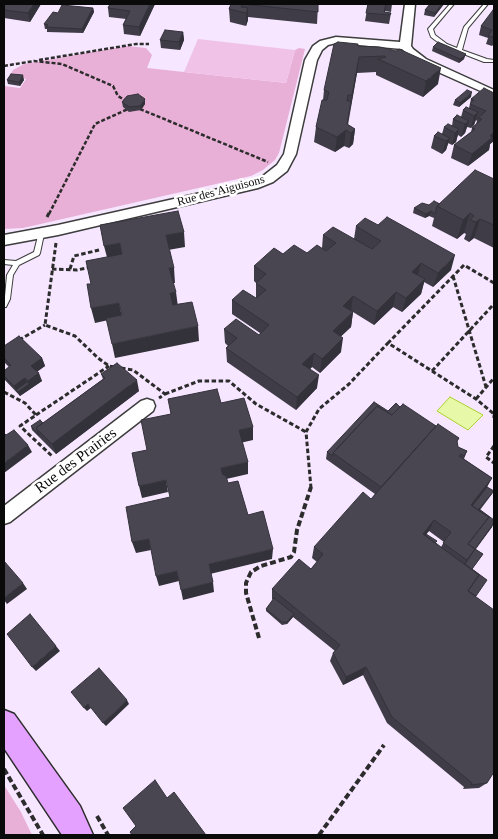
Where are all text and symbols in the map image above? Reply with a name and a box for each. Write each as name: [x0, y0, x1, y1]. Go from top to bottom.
street label: Rue des Aiguisons: [176, 172, 266, 210]
street label: Rue des Prairies: [32, 424, 120, 498]

